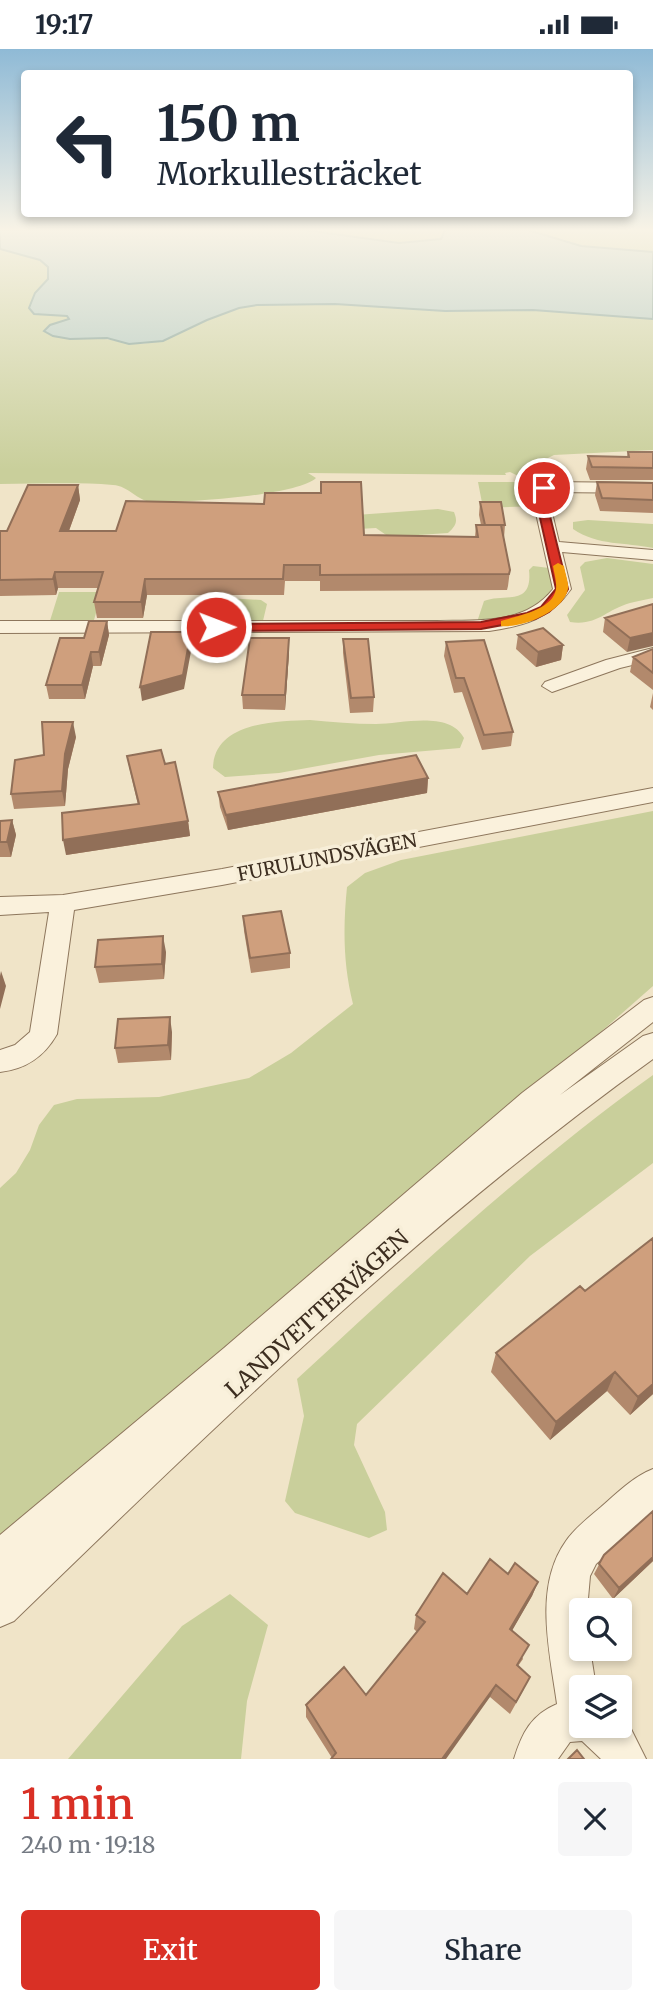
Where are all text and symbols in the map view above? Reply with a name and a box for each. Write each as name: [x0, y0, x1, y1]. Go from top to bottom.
text: 19:17: [35, 8, 93, 41]
text: 150 m: [157, 93, 300, 154]
icon: left: [42, 98, 133, 189]
text: Morkullesträcket: [157, 154, 422, 194]
pin: [514, 458, 574, 518]
icon: arrive: [525, 469, 563, 507]
position arrow: [179, 590, 253, 664]
street label: FURULUNDSVÄGEN: [235, 828, 419, 886]
street label: LANDVETTERVÄGEN: [219, 1223, 415, 1404]
map controls: [569, 1598, 632, 1738]
button: search: [569, 1598, 632, 1661]
button: layers: [569, 1675, 632, 1738]
text: 1 min: [21, 1778, 134, 1830]
button: close: [558, 1782, 632, 1856]
text: 240 m · 19:18: [21, 1830, 155, 1859]
button: Exit: [21, 1910, 320, 1990]
button: Share: [334, 1910, 632, 1990]

